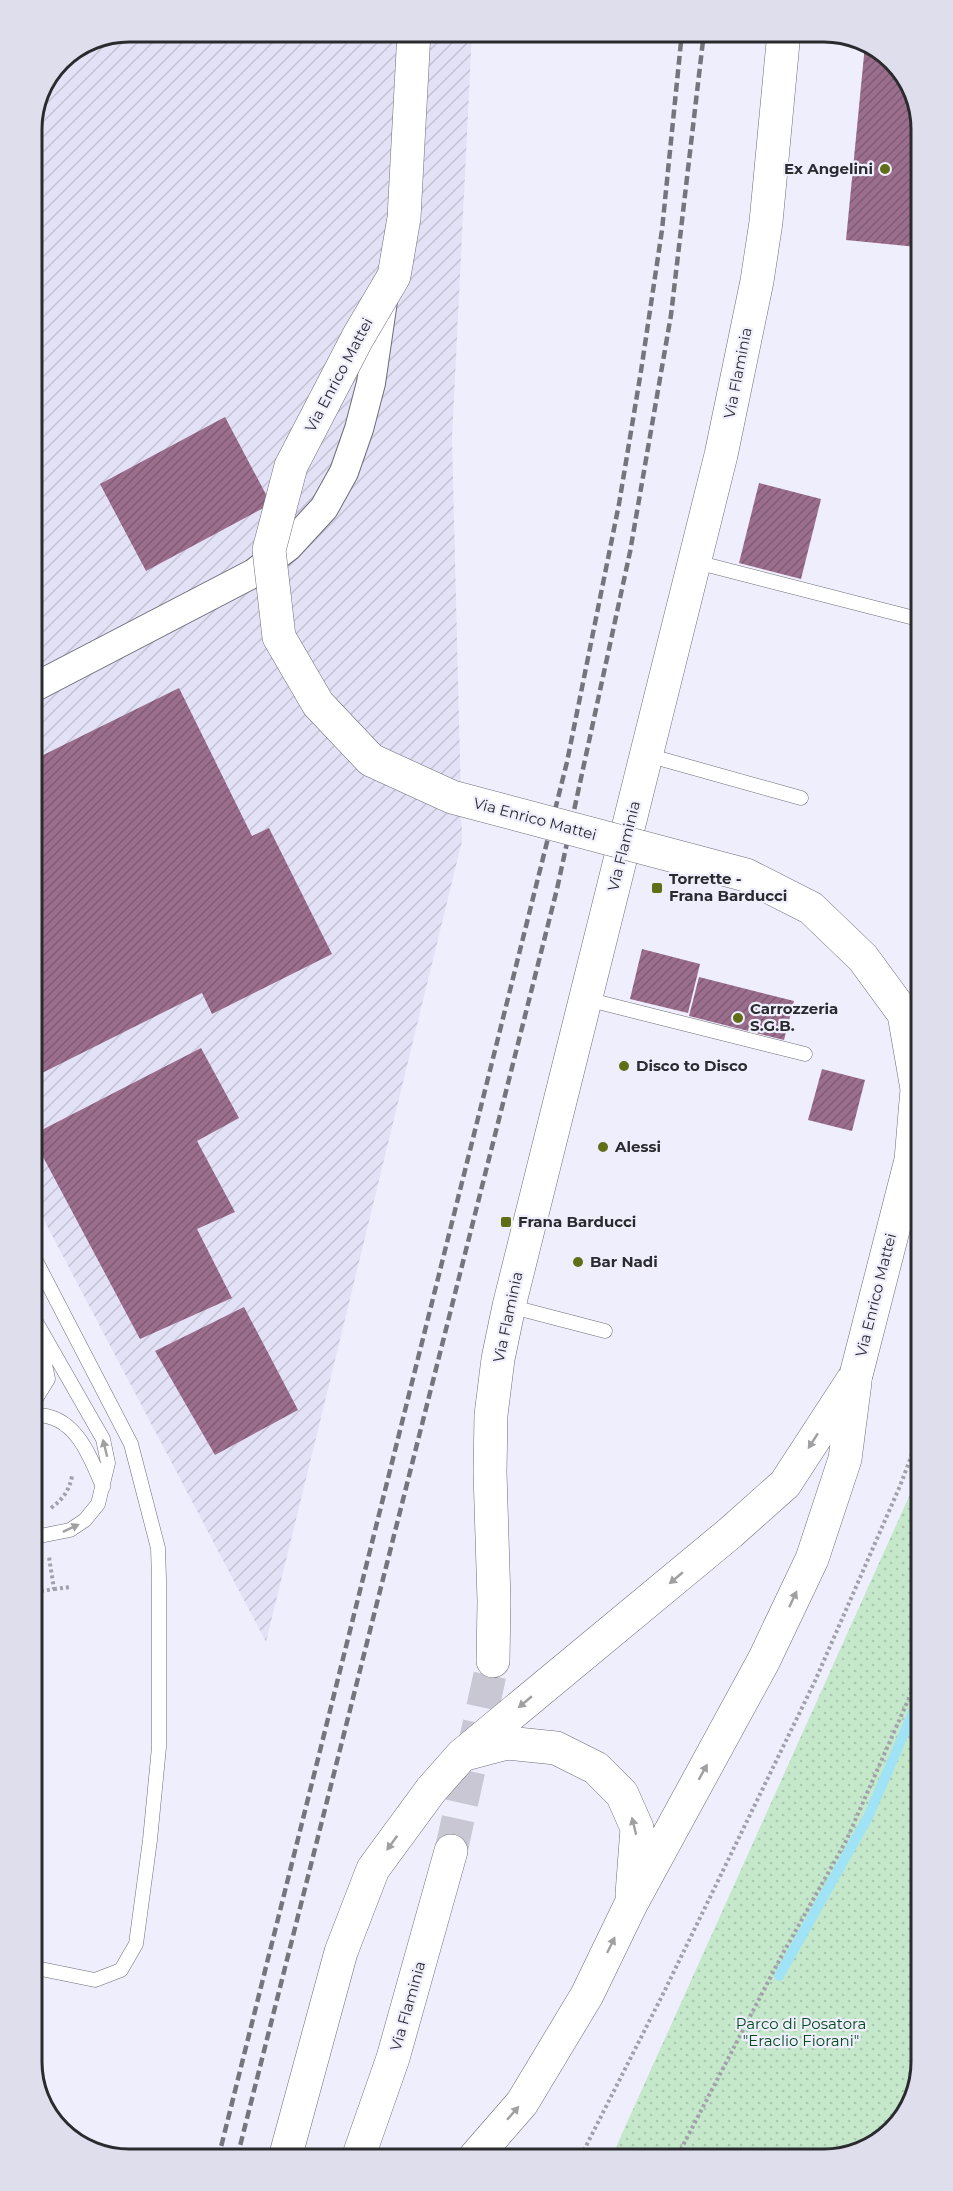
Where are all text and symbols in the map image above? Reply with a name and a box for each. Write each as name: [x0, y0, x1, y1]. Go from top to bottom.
place label: Ex Angelini: [784, 159, 873, 178]
marker: Ex Angelini: [878, 162, 892, 176]
street label: Via Enrico Mattei: [300, 314, 377, 435]
street label: Via Flaminia: [719, 326, 756, 420]
street label: Via Enrico Mattei: [471, 793, 599, 844]
street label: Via Flaminia: [603, 799, 644, 893]
place label: Torrette - Frana Barducci: [669, 869, 787, 905]
marker: Torrette - Frana Barducci: [650, 881, 664, 895]
place label: Carrozzeria S.G.B.: [750, 999, 838, 1035]
marker: Carrozzeria S.G.B.: [731, 1011, 745, 1025]
place label: Disco to Disco: [636, 1056, 748, 1075]
marker: Disco to Disco: [617, 1059, 631, 1073]
place label: Alessi: [614, 1137, 661, 1156]
marker: Alessi: [596, 1140, 610, 1154]
place label: Frana Barducci: [518, 1212, 636, 1231]
marker: Frana Barducci: [499, 1215, 513, 1229]
street label: Via Enrico Mattei: [851, 1231, 900, 1359]
place label: Bar Nadi: [590, 1252, 658, 1271]
marker: Bar Nadi: [571, 1255, 585, 1269]
street label: Via Flaminia: [489, 1270, 526, 1364]
one-way arrow: [807, 1433, 818, 1450]
one-way arrow: [99, 1439, 109, 1457]
one-way arrow: [62, 1523, 79, 1532]
one-way arrow: [668, 1572, 684, 1585]
one-way arrow: [788, 1591, 797, 1608]
one-way arrow: [518, 1696, 533, 1708]
one-way arrow: [698, 1764, 708, 1781]
one-way arrow: [629, 1817, 639, 1835]
one-way arrow: [386, 1834, 398, 1850]
one-way arrow: [607, 1936, 616, 1953]
street label: Via Flaminia: [386, 1959, 429, 2053]
park label: Parco di Posatora "Eraclio Fiorani": [736, 2014, 866, 2050]
one-way arrow: [507, 2105, 520, 2121]

